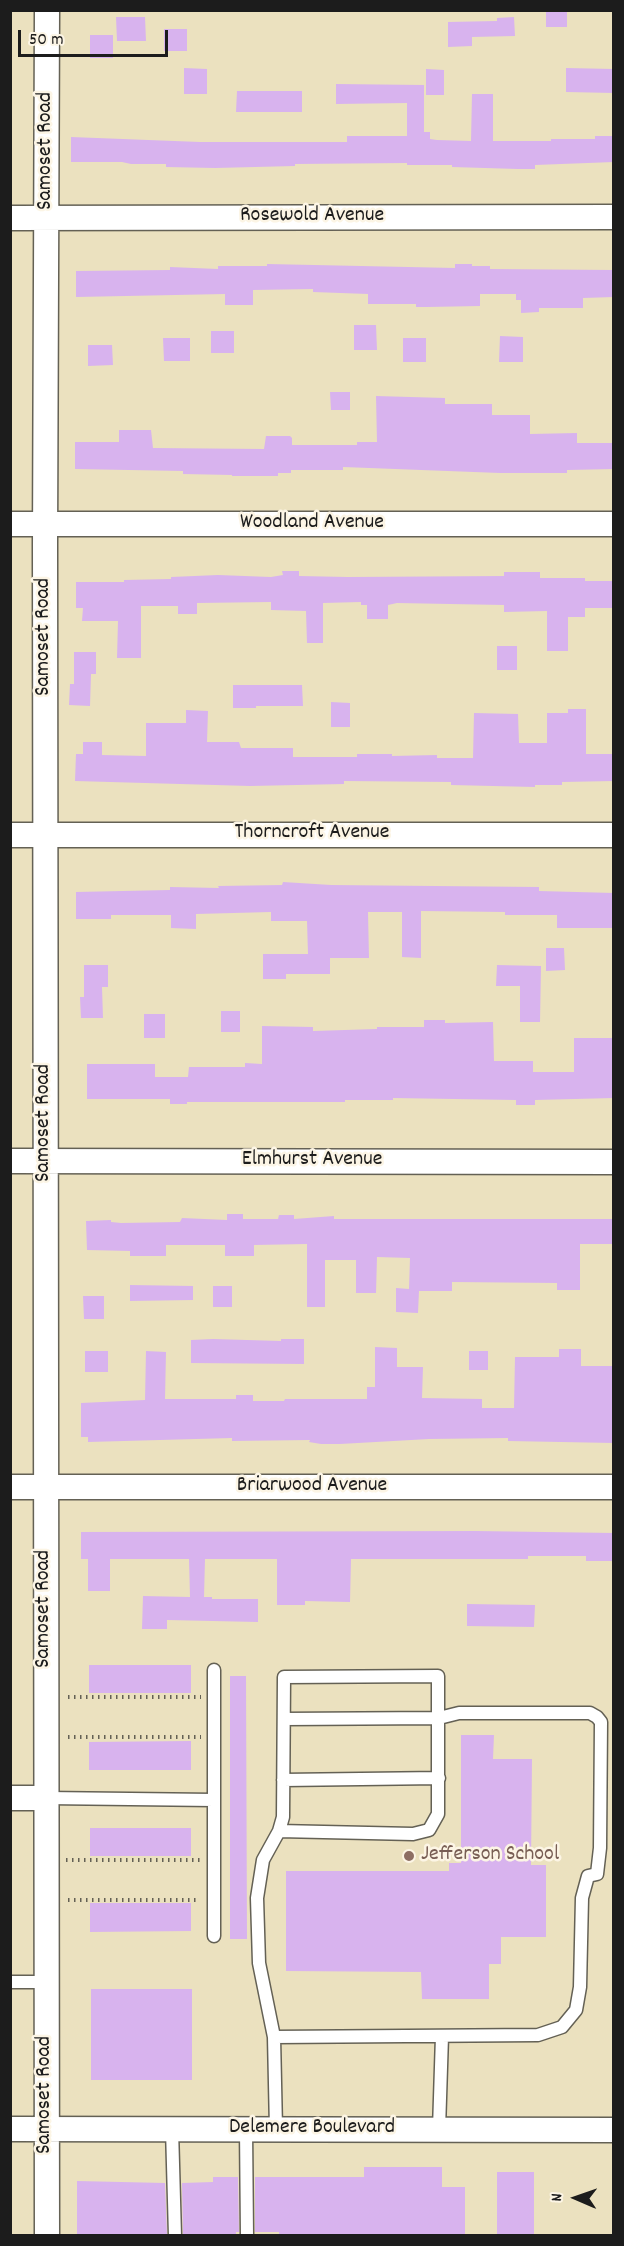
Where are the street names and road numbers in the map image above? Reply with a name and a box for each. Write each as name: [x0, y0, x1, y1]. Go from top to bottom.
street label: Samoset Road: [34, 92, 60, 210]
street label: Rosewold Avenue: [240, 204, 384, 230]
street label: Woodland Avenue: [240, 511, 384, 537]
street label: Samoset Road: [32, 578, 58, 696]
street label: Thorncroft Avenue: [235, 821, 389, 847]
street label: Samoset Road: [32, 1064, 58, 1182]
street label: Elmhurst Avenue: [242, 1148, 382, 1174]
street label: Briarwood Avenue: [237, 1474, 387, 1500]
street label: Samoset Road: [32, 1550, 58, 1668]
street label: Samoset Road: [33, 2036, 59, 2154]
street label: Delemere Boulevard: [229, 2116, 395, 2142]

